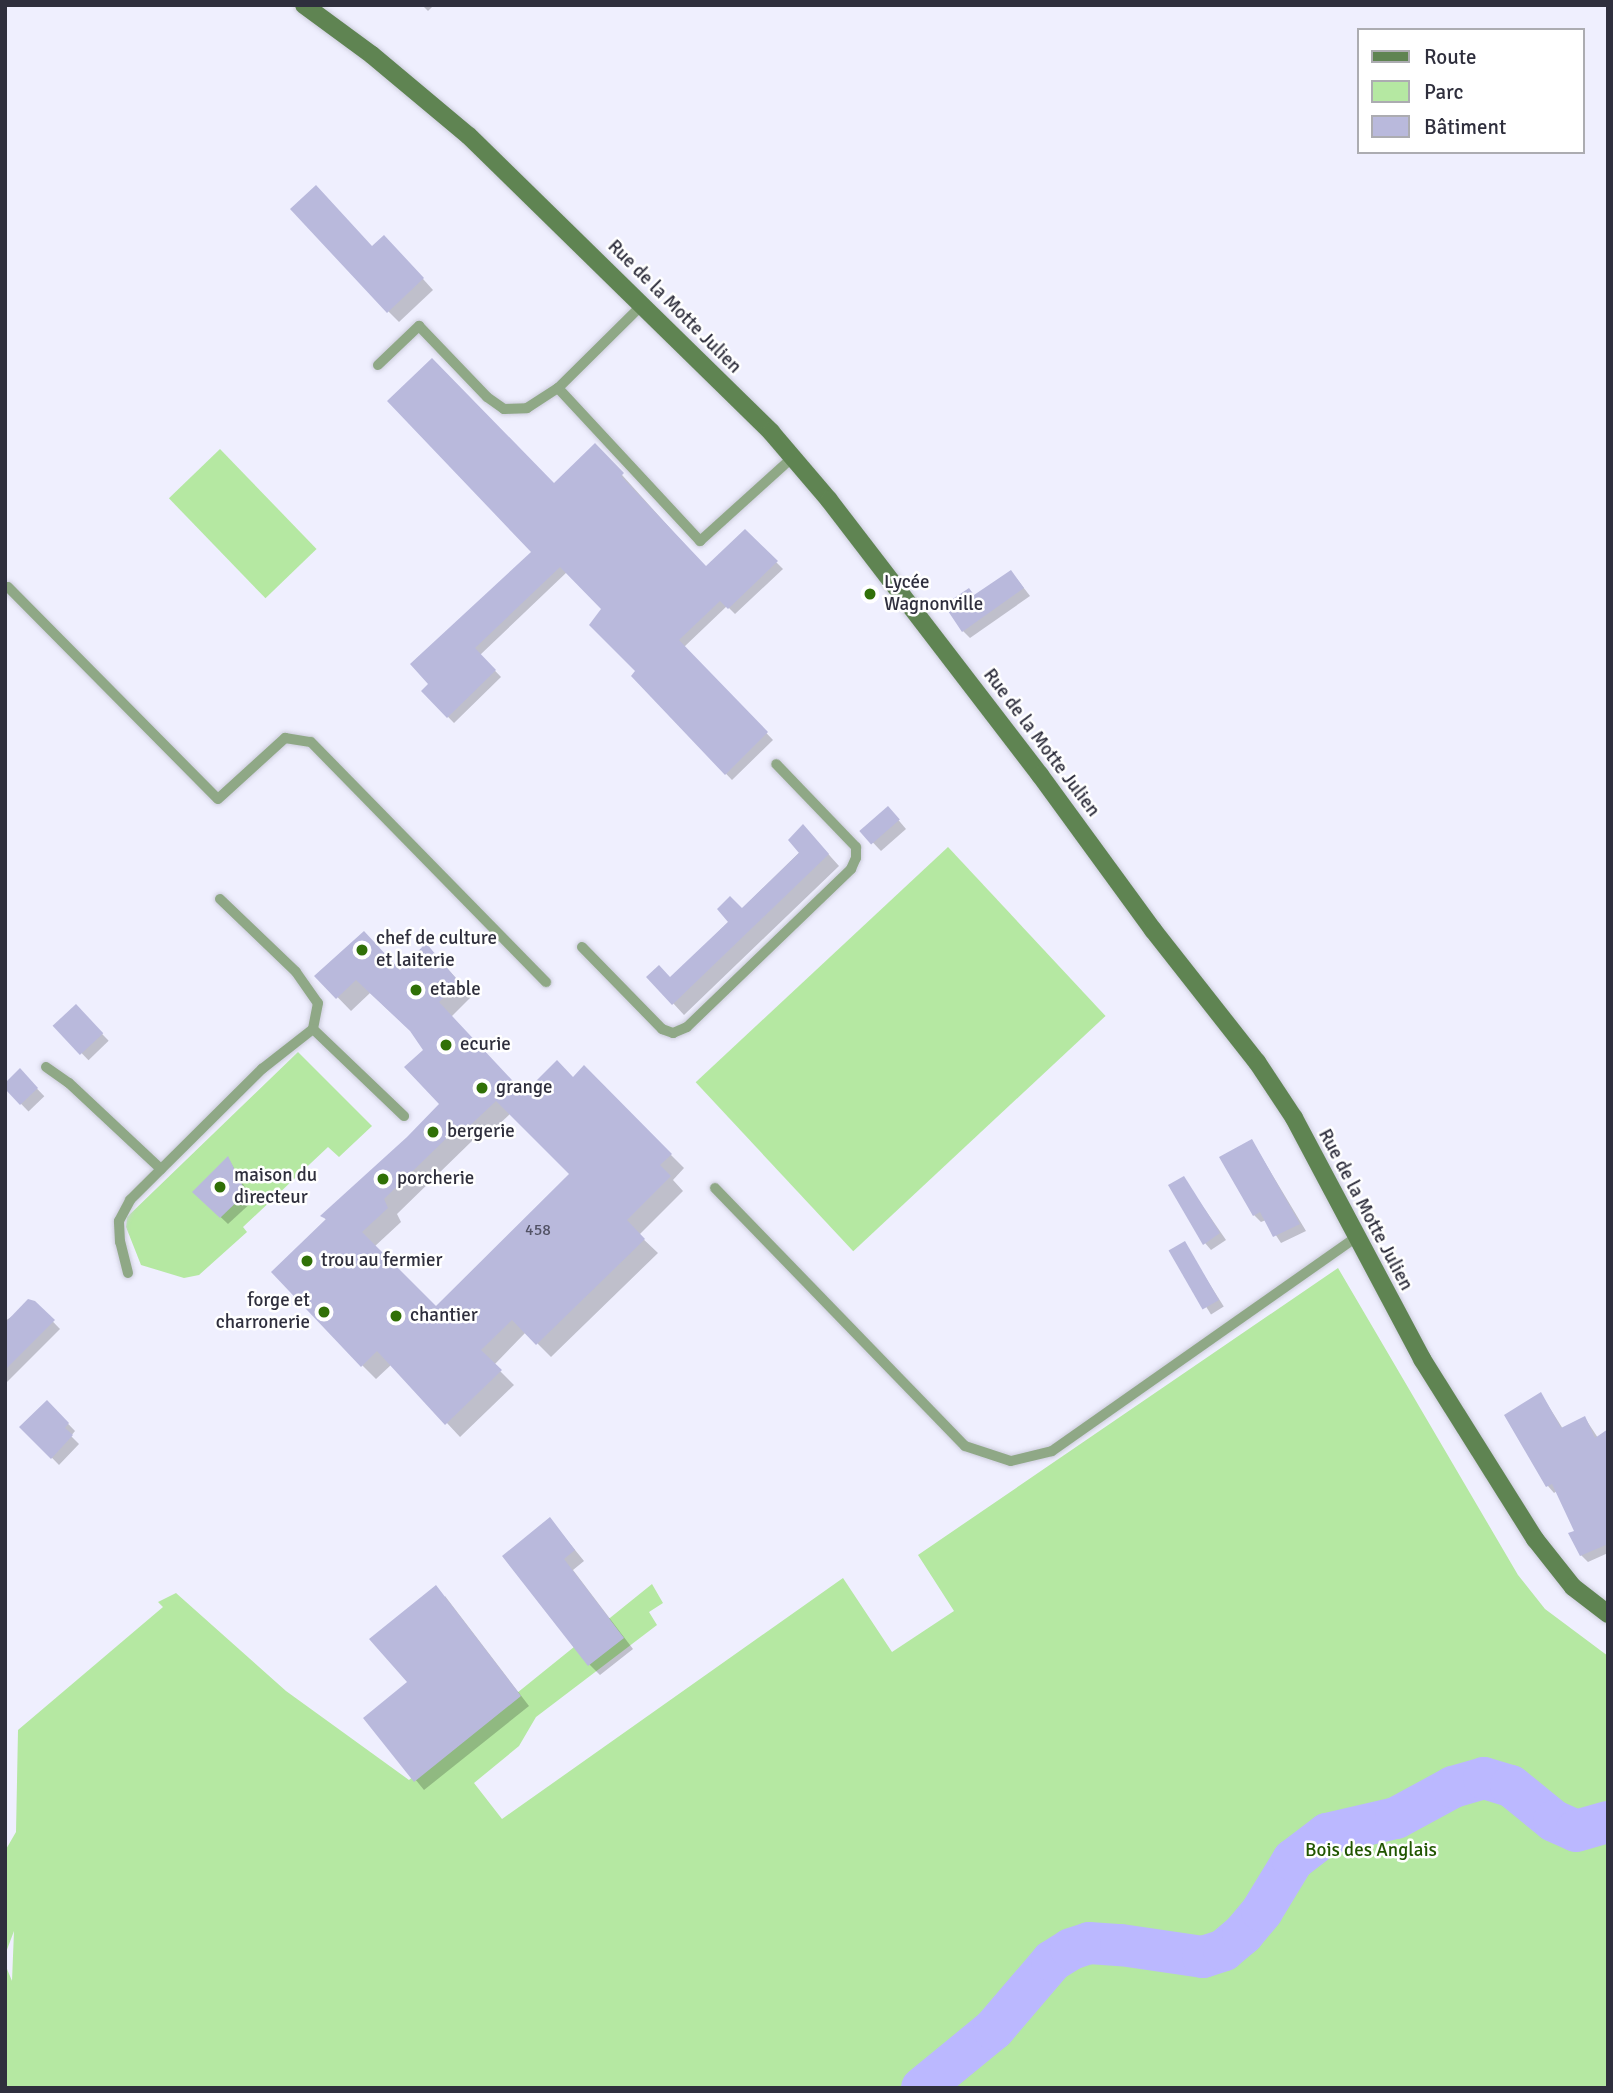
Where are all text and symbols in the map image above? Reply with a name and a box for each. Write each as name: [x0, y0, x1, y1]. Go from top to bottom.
legend: [1358, 28, 1585, 154]
text: Route: [1424, 44, 1476, 70]
text: Parc: [1424, 79, 1463, 105]
text: Bâtiment: [1424, 114, 1506, 140]
street label: Rue de la Motte Julien: [602, 235, 746, 379]
place label: Lycée Wagnonville: [884, 572, 983, 616]
marker: Lycée Wagnonville: [862, 586, 878, 602]
street label: Rue de la Motte Julien: [978, 664, 1104, 822]
place label: chef de culture et laiterie: [376, 928, 497, 972]
marker: chef de culture et laiterie: [354, 942, 370, 958]
place label: etable: [430, 979, 481, 1001]
marker: etable: [408, 982, 424, 998]
place label: ecurie: [460, 1034, 511, 1056]
marker: ecurie: [438, 1037, 454, 1053]
place label: grange: [496, 1077, 552, 1099]
marker: grange: [474, 1080, 490, 1096]
place label: bergerie: [447, 1121, 515, 1143]
marker: bergerie: [425, 1124, 441, 1140]
street label: Rue de la Motte Julien: [1313, 1125, 1417, 1295]
place label: maison du directeur: [234, 1165, 317, 1209]
place label: porcherie: [397, 1168, 474, 1190]
marker: porcherie: [375, 1171, 391, 1187]
marker: maison du directeur: [212, 1179, 228, 1195]
house number: 458: [525, 1220, 551, 1240]
place label: trou au fermier: [321, 1250, 442, 1272]
marker: trou au fermier: [299, 1253, 315, 1269]
place label: forge et charronerie: [216, 1290, 310, 1334]
marker: forge et charronerie: [316, 1304, 332, 1320]
place label: chantier: [410, 1305, 478, 1327]
marker: chantier: [388, 1308, 404, 1324]
park label: Bois des Anglais: [1305, 1840, 1437, 1862]

